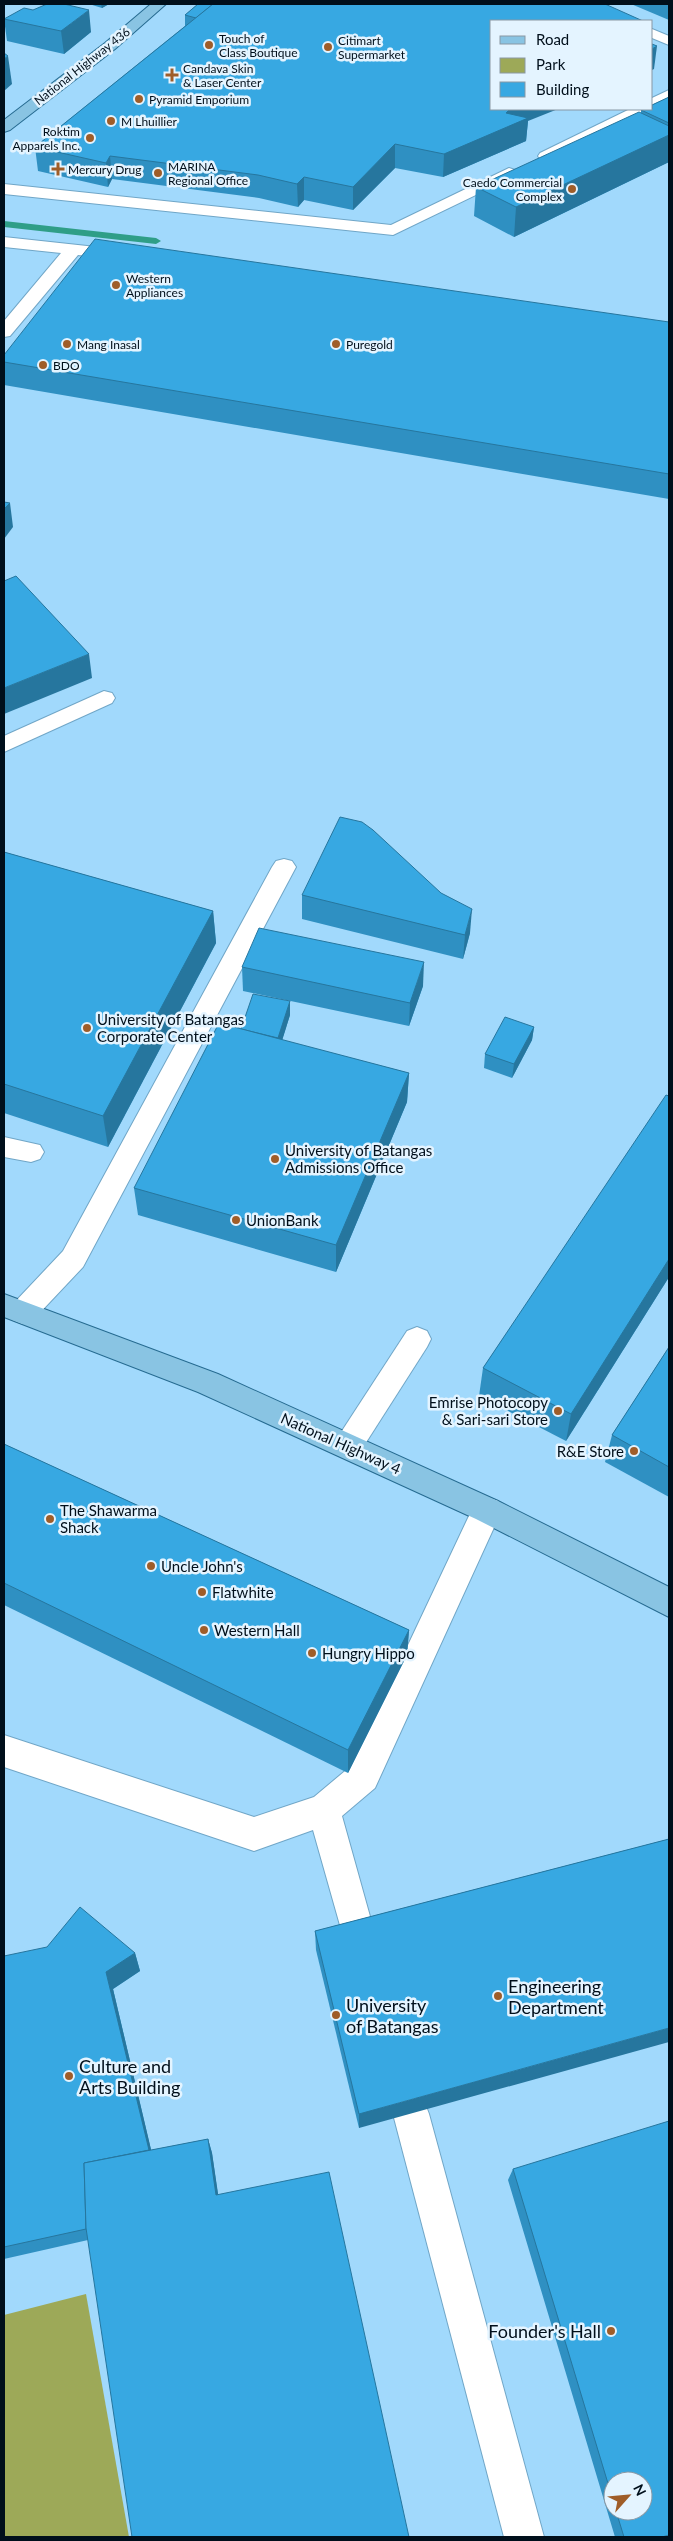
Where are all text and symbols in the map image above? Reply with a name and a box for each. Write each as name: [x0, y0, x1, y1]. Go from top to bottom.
legend: [490, 20, 653, 110]
street label: National Highway 436: [31, 24, 133, 108]
text: Road: [536, 30, 569, 48]
place label: Touch of Class Boutique: [219, 31, 298, 60]
place label: Citimart Supermarket: [338, 33, 406, 62]
marker: Touch of Class Boutique: [203, 39, 215, 51]
marker: Citimart Supermarket: [322, 41, 334, 53]
text: Park: [536, 55, 566, 73]
place label: Candava Skin & Laser Center: [183, 61, 262, 90]
marker: Candava Skin & Laser Center: [165, 68, 179, 82]
text: Building: [536, 80, 589, 98]
place label: Pyramid Emporium: [149, 92, 249, 107]
marker: Pyramid Emporium: [133, 93, 145, 105]
place label: M Lhuillier: [121, 114, 178, 129]
marker: M Lhuillier: [105, 115, 117, 127]
place label: Roktim Apparels Inc.: [12, 124, 80, 153]
marker: Roktim Apparels Inc.: [84, 132, 96, 144]
place label: MARINA Regional Office: [168, 159, 248, 188]
place label: Mercury Drug: [68, 162, 141, 177]
marker: Mercury Drug: [52, 163, 64, 175]
marker: MARINA Regional Office: [152, 167, 164, 179]
place label: Caedo Commercial Complex: [463, 175, 562, 204]
marker: Caedo Commercial Complex: [566, 183, 578, 195]
place label: Western Appliances: [126, 271, 183, 300]
marker: Western Appliances: [110, 279, 122, 291]
place label: Mang Inasal: [77, 337, 140, 352]
place label: Puregold: [346, 337, 393, 352]
marker: Mang Inasal: [61, 338, 73, 350]
marker: Puregold: [330, 338, 342, 350]
place label: BDO: [53, 358, 80, 373]
marker: BDO: [37, 359, 49, 371]
place label: University of Batangas Corporate Center: [97, 1010, 244, 1045]
marker: University of Batangas Corporate Center: [81, 1022, 93, 1034]
place label: University of Batangas Admissions Office: [285, 1141, 432, 1176]
marker: University of Batangas Admissions Office: [269, 1153, 281, 1165]
place label: UnionBank: [246, 1211, 319, 1229]
marker: UnionBank: [230, 1214, 242, 1226]
place label: Emrise Photocopy & Sari-sari Store: [429, 1393, 548, 1428]
marker: Emrise Photocopy & Sari-sari Store: [552, 1405, 564, 1417]
street label: National Highway 4: [278, 1408, 404, 1478]
place label: R&E Store: [557, 1442, 624, 1460]
marker: R&E Store: [628, 1445, 640, 1457]
place label: The Shawarma Shack: [60, 1501, 157, 1536]
marker: The Shawarma Shack: [44, 1513, 56, 1525]
place label: Uncle John's: [161, 1557, 243, 1575]
marker: Uncle John's: [145, 1560, 157, 1572]
place label: Flatwhite: [212, 1583, 274, 1601]
marker: Flatwhite: [196, 1586, 208, 1598]
place label: Western Hall: [214, 1621, 300, 1639]
marker: Western Hall: [198, 1624, 210, 1636]
place label: Hungry Hippo: [322, 1644, 415, 1662]
marker: Hungry Hippo: [306, 1647, 318, 1659]
place label: Engineering Department: [508, 1975, 604, 2018]
marker: Engineering Department: [492, 1990, 504, 2002]
place label: University of Batangas: [346, 1994, 439, 2037]
marker: University of Batangas: [330, 2009, 342, 2021]
place label: Culture and Arts Building: [79, 2055, 180, 2098]
marker: Culture and Arts Building: [63, 2070, 75, 2082]
place label: Founder's Hall: [488, 2320, 601, 2342]
marker: Founder's Hall: [605, 2325, 617, 2337]
north arrow: [603, 2471, 653, 2521]
text: N: [630, 2481, 650, 2499]

